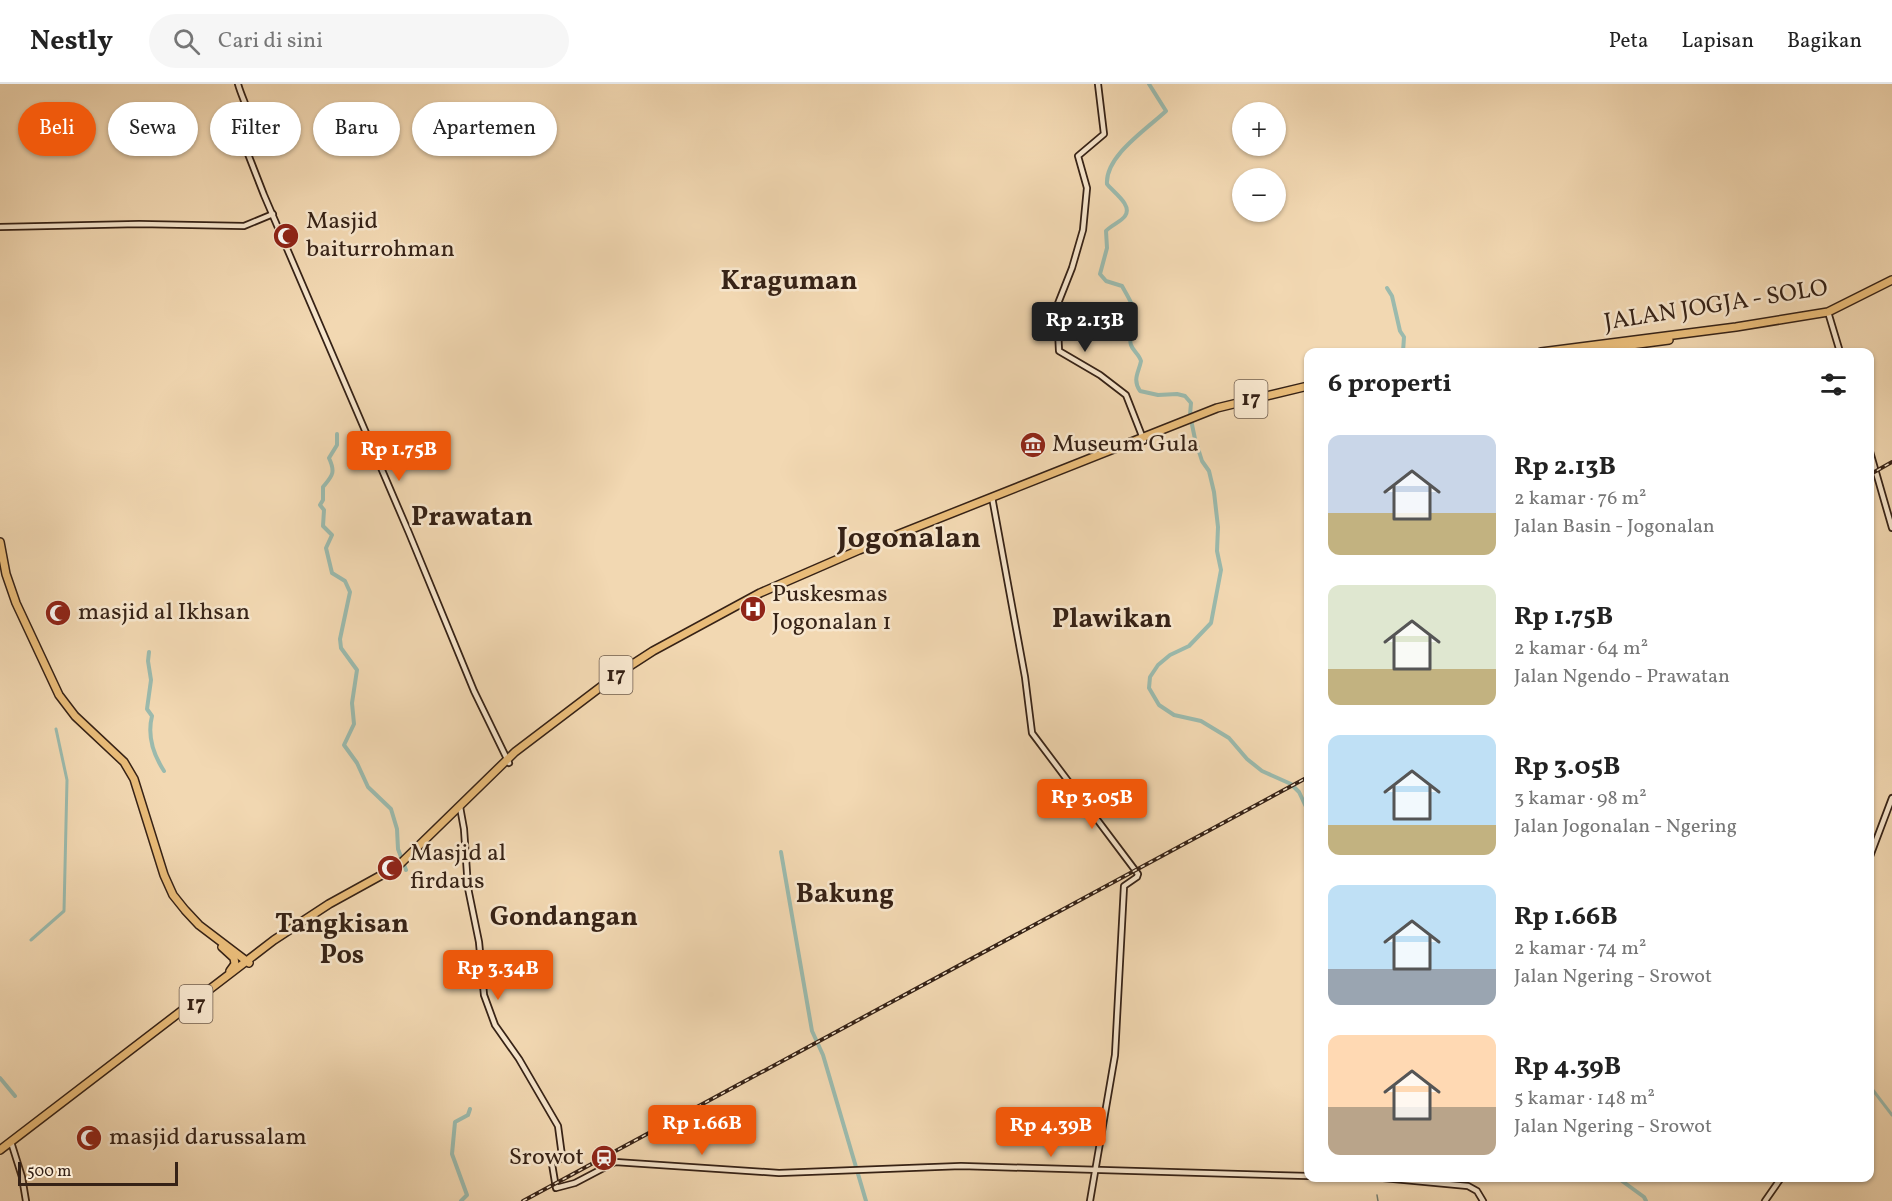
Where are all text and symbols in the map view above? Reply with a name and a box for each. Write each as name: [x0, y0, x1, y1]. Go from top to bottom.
search box: [149, 14, 569, 68]
text: Nestly: [30, 22, 113, 61]
icon: search: [170, 25, 203, 58]
text: Cari di sini: [218, 26, 323, 57]
text: Peta: [1609, 27, 1648, 56]
text: Lapisan: [1681, 27, 1754, 56]
text: Bagikan: [1787, 27, 1862, 56]
chip: Beli: [18, 102, 96, 156]
chip: Sewa: [108, 102, 198, 156]
chip: Filter: [210, 102, 301, 156]
chip: Baru: [313, 102, 400, 156]
chip: Apartemen: [412, 102, 557, 156]
map controls: [1232, 102, 1286, 222]
button: +: [1232, 102, 1286, 156]
button: −: [1232, 168, 1286, 222]
place label: Masjid baiturrohman: [306, 205, 455, 267]
mosque icon: Masjid baiturrohman: [271, 221, 301, 251]
district label: Kraguman: [720, 263, 858, 301]
street label: JALAN JOGJA - SOLO: [1602, 272, 1830, 340]
pin: Rp 2.13B: [1023, 302, 1147, 353]
text: Rp 2.13B: [1046, 307, 1124, 335]
text: 6 properti: [1328, 366, 1452, 402]
icon: filters: [1817, 368, 1850, 401]
road number: 17: [1234, 380, 1268, 418]
place label: Museum Gula: [1052, 428, 1199, 462]
museum icon: Museum Gula: [1018, 430, 1048, 460]
pin: Rp 1.75B: [337, 431, 461, 482]
text: Rp 1.75B: [361, 436, 437, 464]
text: Rp 2.13B: [1514, 449, 1616, 485]
icon: home: [1376, 459, 1448, 531]
text: 2 kamar · 76 m²: [1514, 485, 1646, 513]
district label: Prawatan: [411, 499, 533, 537]
text: Jalan Basin - Jogonalan: [1514, 513, 1715, 541]
district label: Jogonalan: [836, 518, 981, 560]
place label: Puskesmas Jogonalan 1: [772, 578, 892, 640]
hospital icon: Puskesmas Jogonalan 1: [738, 594, 768, 624]
place label: masjid al Ikhsan: [78, 596, 250, 630]
mosque icon: masjid al Ikhsan: [43, 598, 73, 628]
text: Rp 1.75B: [1514, 599, 1613, 635]
district label: Plawikan: [1052, 601, 1172, 639]
icon: home: [1376, 609, 1448, 681]
text: 2 kamar · 64 m²: [1514, 635, 1648, 663]
road number: 17: [600, 656, 632, 694]
text: Jalan Ngendo - Prawatan: [1514, 663, 1730, 691]
text: Rp 3.05B: [1514, 749, 1620, 785]
icon: home: [1376, 759, 1448, 831]
pin: Rp 3.05B: [1030, 779, 1154, 830]
text: Rp 3.05B: [1051, 784, 1133, 812]
text: 3 kamar · 98 m²: [1514, 785, 1647, 813]
text: Jalan Jogonalan - Ngering: [1514, 813, 1737, 841]
place label: Masjid al firdaus: [410, 837, 506, 899]
mosque icon: Masjid al firdaus: [375, 853, 405, 883]
district label: Bakung: [796, 876, 894, 914]
district label: Gondangan: [490, 899, 638, 937]
text: Rp 1.66B: [1514, 899, 1618, 935]
district label: Tangkisan Pos: [275, 906, 409, 975]
icon: home: [1376, 909, 1448, 981]
text: 2 kamar · 74 m²: [1514, 935, 1646, 963]
pin: Rp 3.34B: [436, 950, 560, 1001]
text: Rp 3.34B: [457, 955, 539, 983]
text: Jalan Ngering - Srowot: [1514, 963, 1712, 991]
road number: 17: [180, 985, 212, 1023]
text: Rp 4.39B: [1514, 1049, 1621, 1085]
icon: home: [1376, 1059, 1448, 1131]
text: 5 kamar · 148 m²: [1514, 1085, 1655, 1113]
pin: Rp 1.66B: [640, 1105, 764, 1156]
pin: Rp 4.39B: [989, 1107, 1113, 1158]
text: Rp 1.66B: [662, 1110, 742, 1138]
text: Rp 4.39B: [1010, 1112, 1092, 1140]
text: Jalan Ngering - Srowot: [1514, 1113, 1712, 1141]
place label: masjid darussalam: [109, 1121, 307, 1155]
mosque icon: masjid darussalam: [74, 1123, 104, 1153]
place label: Srowot: [509, 1141, 584, 1175]
station icon: Srowot: [589, 1143, 619, 1173]
scale bar: [18, 1159, 178, 1186]
text: 500 m: [27, 1161, 71, 1183]

